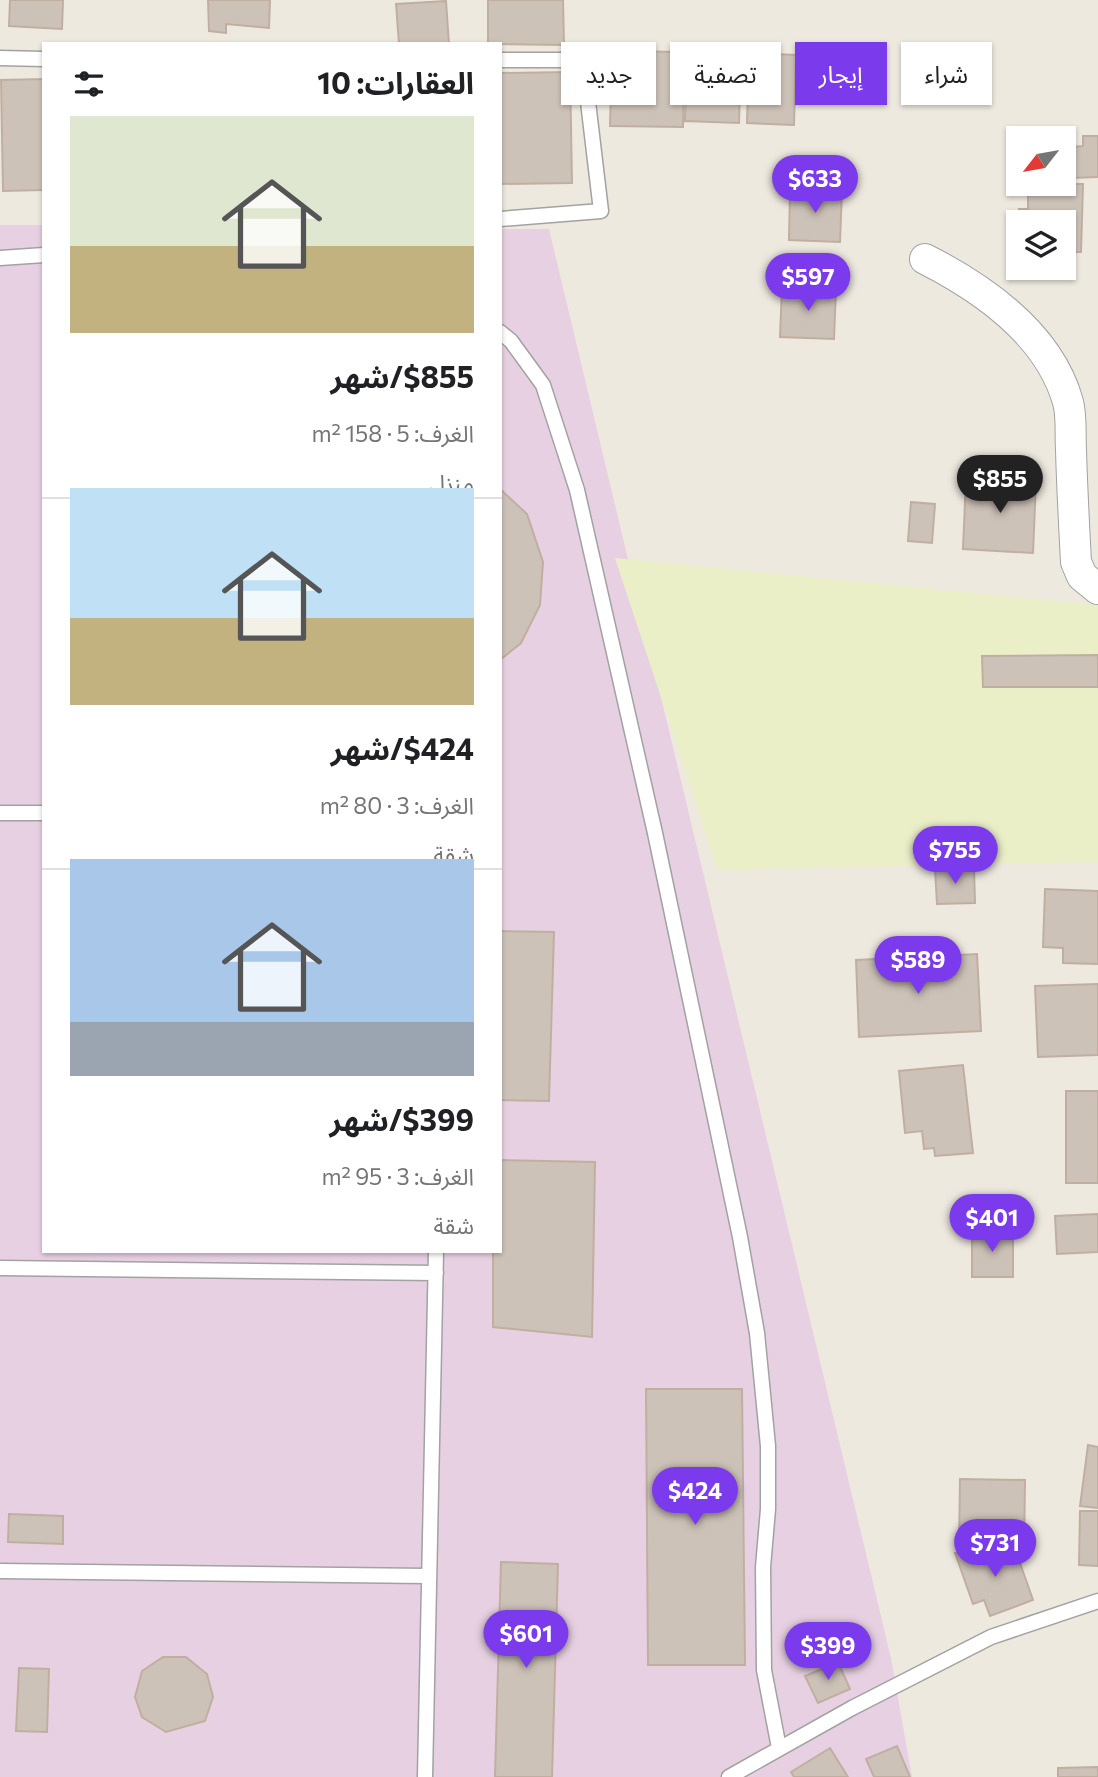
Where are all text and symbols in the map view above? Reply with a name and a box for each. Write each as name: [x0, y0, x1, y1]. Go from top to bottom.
chip: جديد: [561, 42, 656, 105]
chip: تصفية: [670, 42, 781, 105]
chip: إيجار: [795, 42, 887, 105]
chip: شراء: [901, 42, 992, 105]
text: العقارات: 10: [317, 63, 474, 100]
icon: filters: [70, 65, 108, 103]
north arrow: [1006, 126, 1076, 196]
map controls: [1006, 126, 1076, 280]
pin: $633: [774, 156, 856, 215]
icon: home: [209, 161, 335, 287]
text: $633: [788, 164, 842, 192]
button: layers: [1006, 210, 1076, 280]
pin: $597: [767, 254, 849, 313]
text: $597: [781, 262, 835, 290]
text: $855/شهر: [330, 357, 474, 394]
text: الغرف: 5 · 158 m²: [311, 419, 474, 447]
pin: $855: [959, 456, 1041, 515]
text: $855: [973, 464, 1027, 492]
text: منزل: [429, 468, 474, 496]
icon: home: [209, 533, 335, 659]
text: $424/شهر: [331, 729, 474, 766]
text: الغرف: 3 · 80 m²: [320, 791, 474, 819]
pin: $755: [914, 826, 996, 886]
text: $755: [929, 835, 981, 863]
text: شقة: [433, 840, 474, 868]
icon: home: [209, 904, 335, 1030]
pin: $589: [877, 936, 959, 996]
text: $589: [890, 945, 946, 973]
text: $399/شهر: [330, 1100, 474, 1137]
text: الغرف: 3 · 95 m²: [321, 1162, 474, 1190]
pin: $401: [951, 1194, 1033, 1254]
text: $401: [965, 1203, 1019, 1231]
text: شقة: [433, 1211, 474, 1239]
pin: $424: [654, 1468, 736, 1527]
text: $424: [668, 1476, 722, 1504]
pin: $731: [954, 1520, 1036, 1579]
text: $731: [970, 1528, 1020, 1556]
pin: $601: [485, 1610, 567, 1670]
text: $601: [499, 1619, 553, 1647]
pin: $399: [787, 1622, 869, 1682]
text: $399: [801, 1631, 856, 1659]

